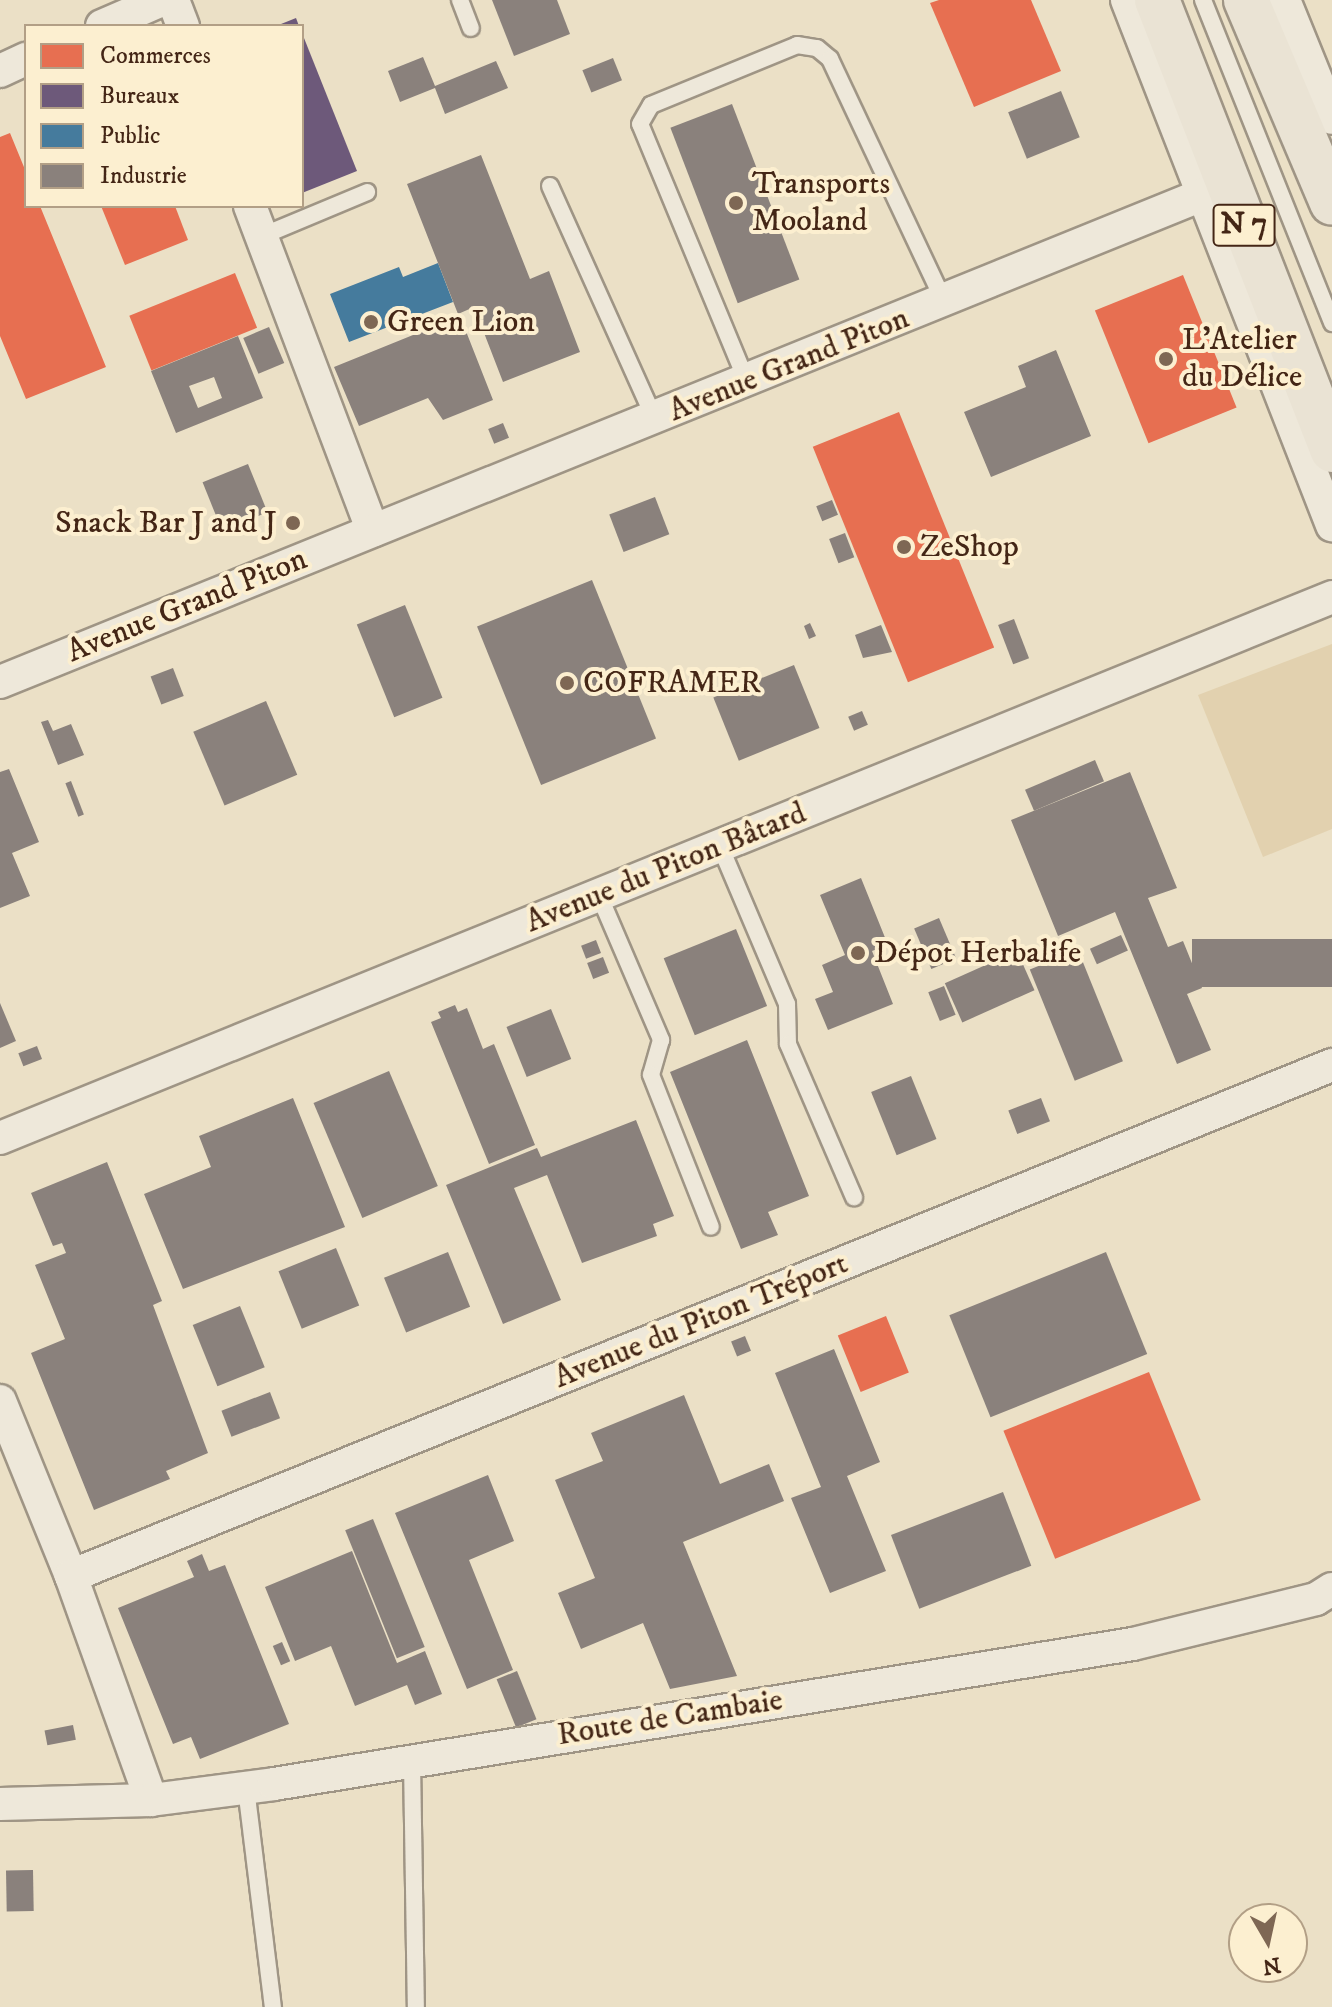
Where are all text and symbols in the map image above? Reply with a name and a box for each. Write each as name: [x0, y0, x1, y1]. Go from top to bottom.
legend: [24, 24, 304, 208]
text: Commerces: [100, 41, 211, 71]
text: Bureaux: [100, 81, 179, 111]
text: Public: [100, 121, 160, 151]
text: Industrie: [100, 161, 187, 191]
place label: Transports Mooland: [752, 166, 890, 241]
marker: Transports Mooland: [727, 194, 745, 212]
road number: N 7: [1212, 199, 1276, 251]
street label: Avenue Grand Piton: [663, 299, 915, 431]
place label: Green Lion: [387, 303, 535, 341]
marker: Green Lion: [362, 313, 380, 331]
place label: L'Atelier du Délice: [1182, 322, 1302, 397]
marker: L'Atelier du Délice: [1157, 350, 1175, 368]
place label: Snack Bar J and J: [55, 504, 277, 542]
marker: Snack Bar J and J: [284, 514, 302, 532]
place label: ZeShop: [920, 528, 1019, 566]
marker: ZeShop: [895, 538, 913, 556]
street label: Avenue Grand Piton: [61, 540, 313, 672]
place label: COFRAMER: [583, 664, 761, 702]
marker: COFRAMER: [558, 674, 576, 692]
street label: Avenue du Piton Bâtard: [520, 794, 812, 942]
place label: Dépot Herbalife: [874, 934, 1081, 972]
marker: Dépot Herbalife: [849, 944, 867, 962]
street label: Avenue du Piton Tréport: [549, 1245, 853, 1397]
street label: Route de Cambaie: [555, 1681, 785, 1755]
north arrow: [1228, 1903, 1308, 1983]
text: N: [1260, 1950, 1283, 1980]

